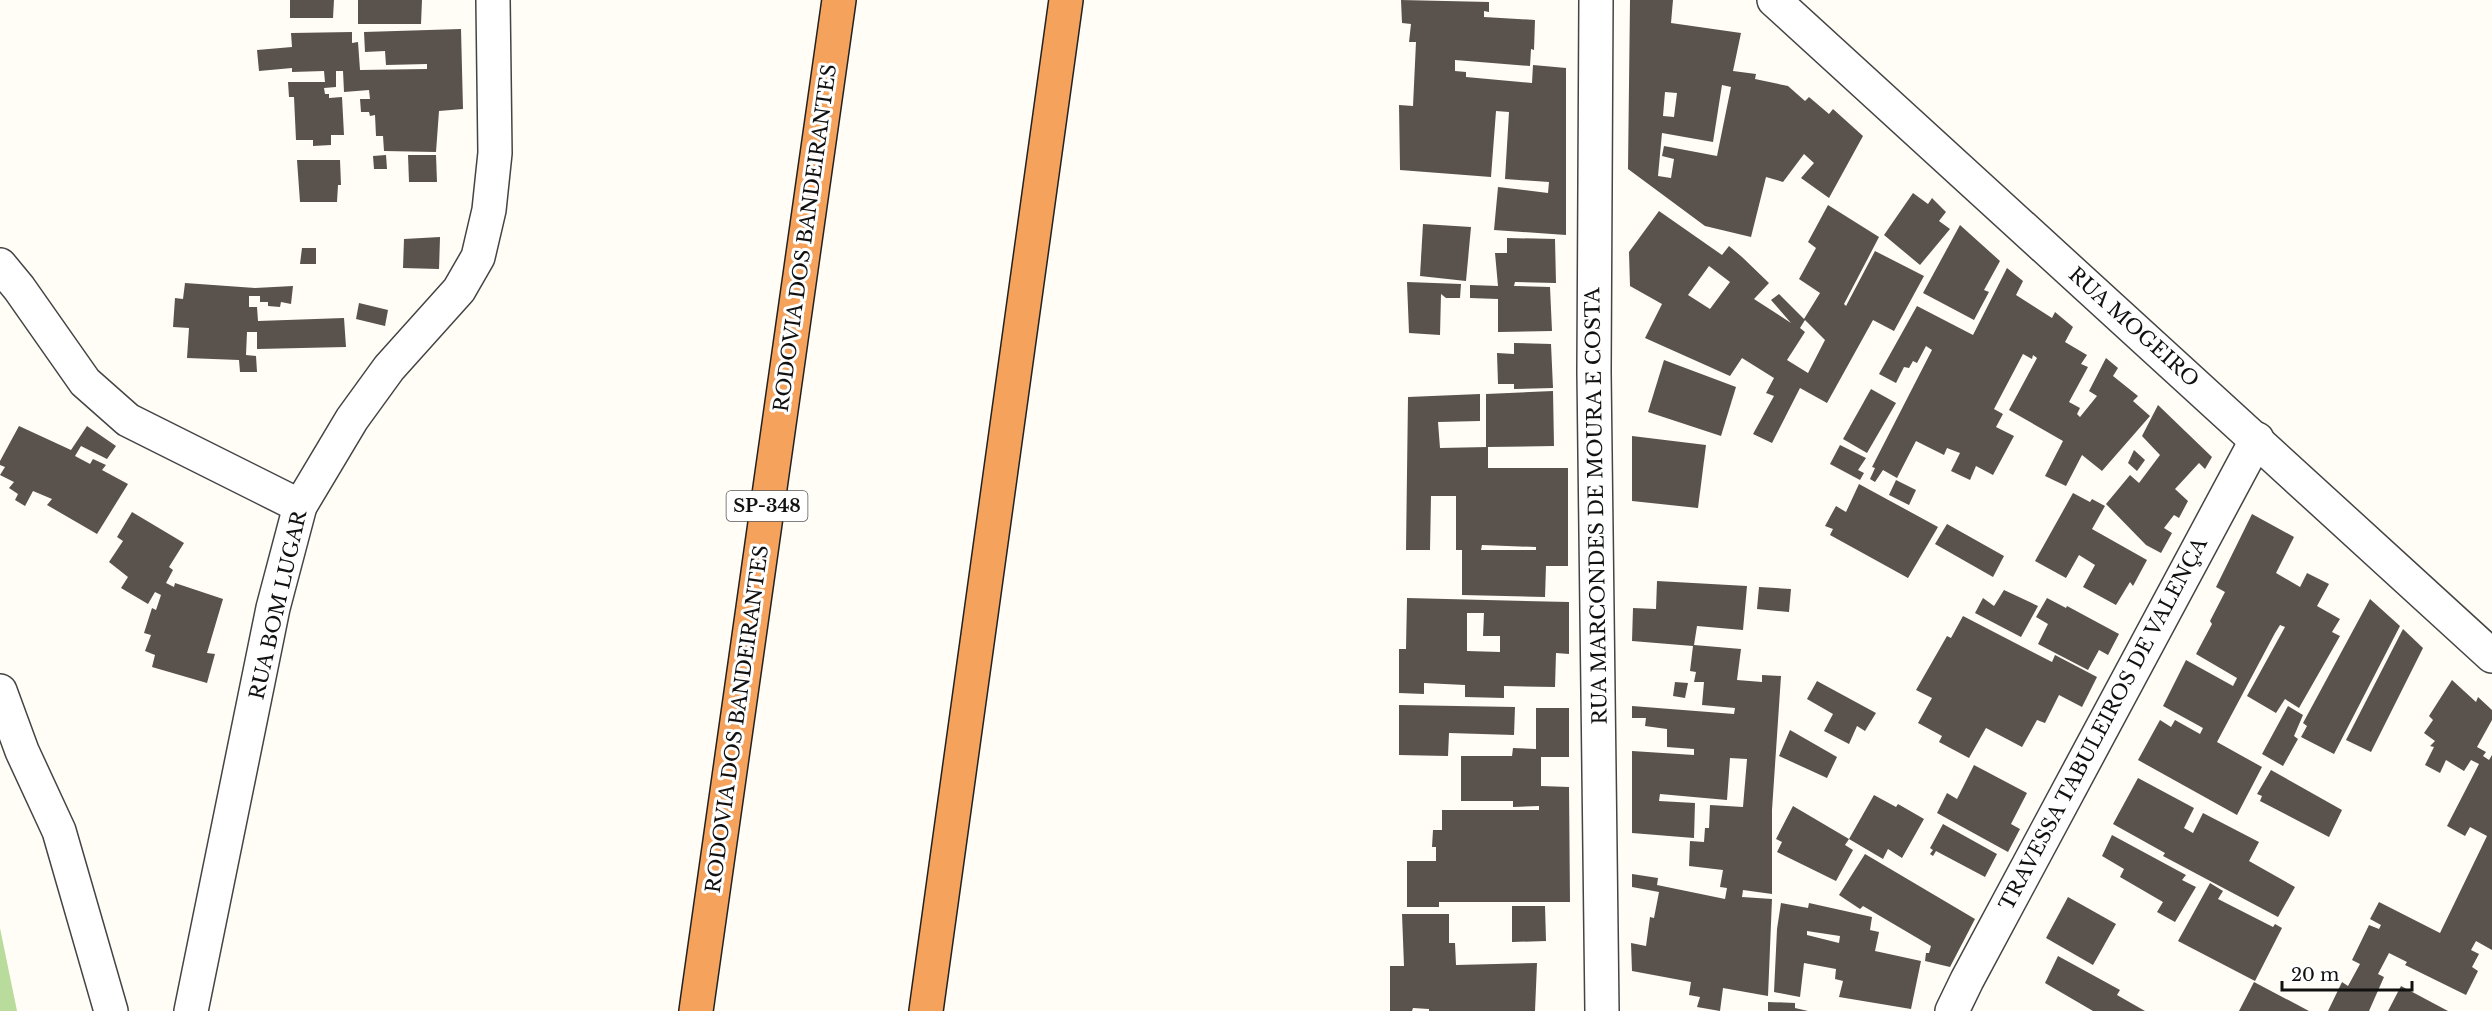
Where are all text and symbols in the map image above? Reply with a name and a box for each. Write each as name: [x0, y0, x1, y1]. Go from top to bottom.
street label: RODOVIA DOS BANDEIRANTES: [769, 62, 841, 414]
street label: RUA MOGEIRO: [2064, 262, 2204, 392]
street label: RUA MARCONDES DE MOURA E COSTA: [1580, 287, 1612, 725]
road number: SP-348: [726, 491, 807, 521]
street label: RUA BOM LUGAR: [245, 507, 312, 702]
street label: TRAVESSA TABULEIROS DE VALENÇA: [1994, 533, 2212, 914]
street label: RODOVIA DOS BANDEIRANTES: [701, 543, 773, 895]
scale bar: [2282, 954, 2412, 992]
text: 20 m: [2291, 964, 2339, 986]

